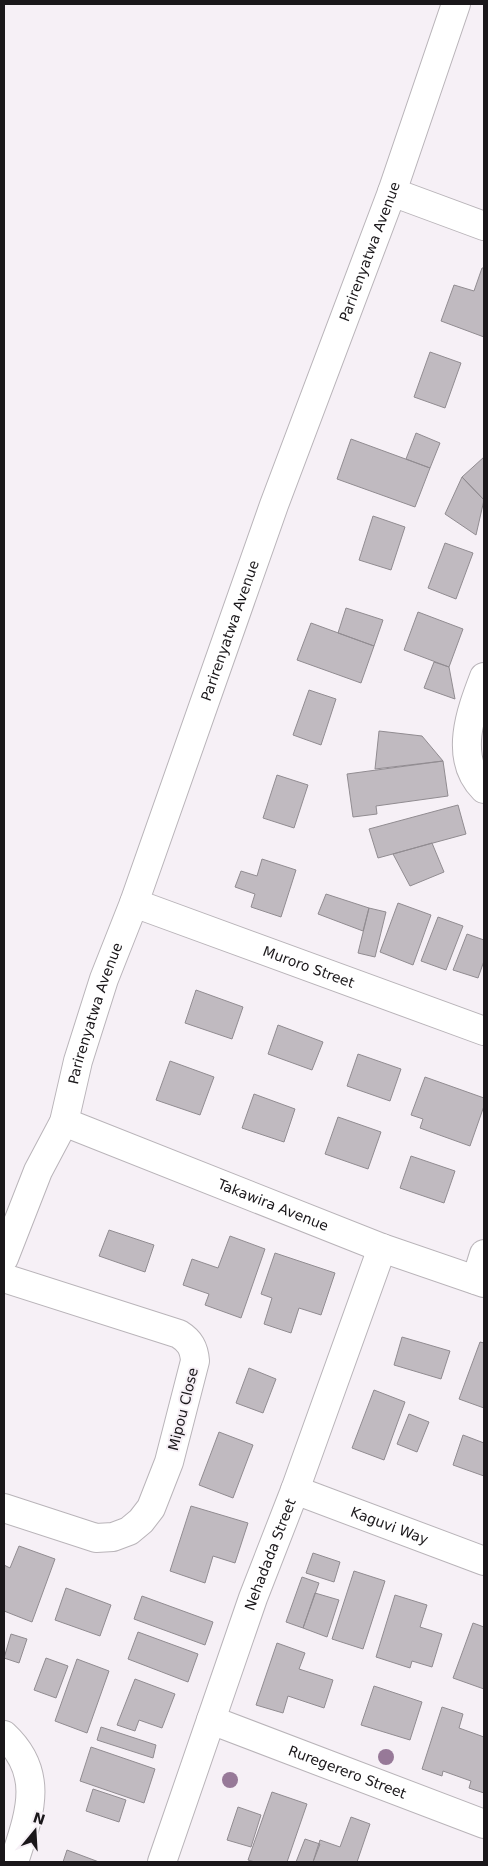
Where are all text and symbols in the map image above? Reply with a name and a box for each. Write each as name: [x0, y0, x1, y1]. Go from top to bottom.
street label: Parirenyatwa Avenue: [336, 180, 403, 324]
street label: Parirenyatwa Avenue: [198, 558, 262, 703]
street label: Parirenyatwa Avenue: [65, 940, 126, 1086]
street label: Muroro Street: [261, 943, 357, 991]
street label: Takawira Avenue: [215, 1175, 331, 1234]
street label: Mipou Close: [165, 1366, 201, 1452]
street label: Nehadada Street: [241, 1496, 299, 1612]
street label: Kaguvi Way: [348, 1504, 431, 1547]
street label: Ruregerero Street: [286, 1742, 409, 1802]
north arrow: [10, 1806, 60, 1856]
text: N: [31, 1809, 47, 1828]

